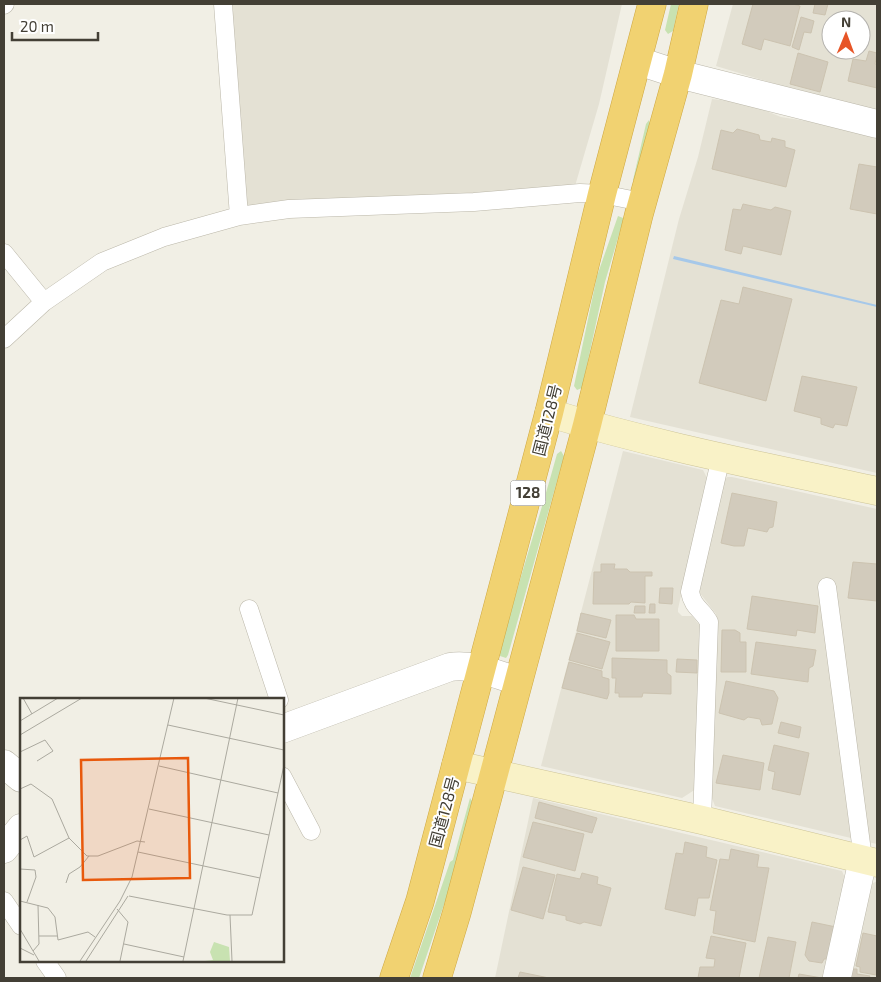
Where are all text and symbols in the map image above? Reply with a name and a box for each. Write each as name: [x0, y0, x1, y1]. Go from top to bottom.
scale bar: [12, 10, 99, 42]
north arrow: [821, 10, 871, 60]
text: N: [841, 13, 851, 30]
text: 20 m: [20, 17, 54, 35]
street label: 国道128号: [528, 382, 565, 458]
road number: 128: [510, 480, 546, 506]
inset map: [20, 698, 284, 962]
street label: 国道128号: [425, 774, 462, 850]

